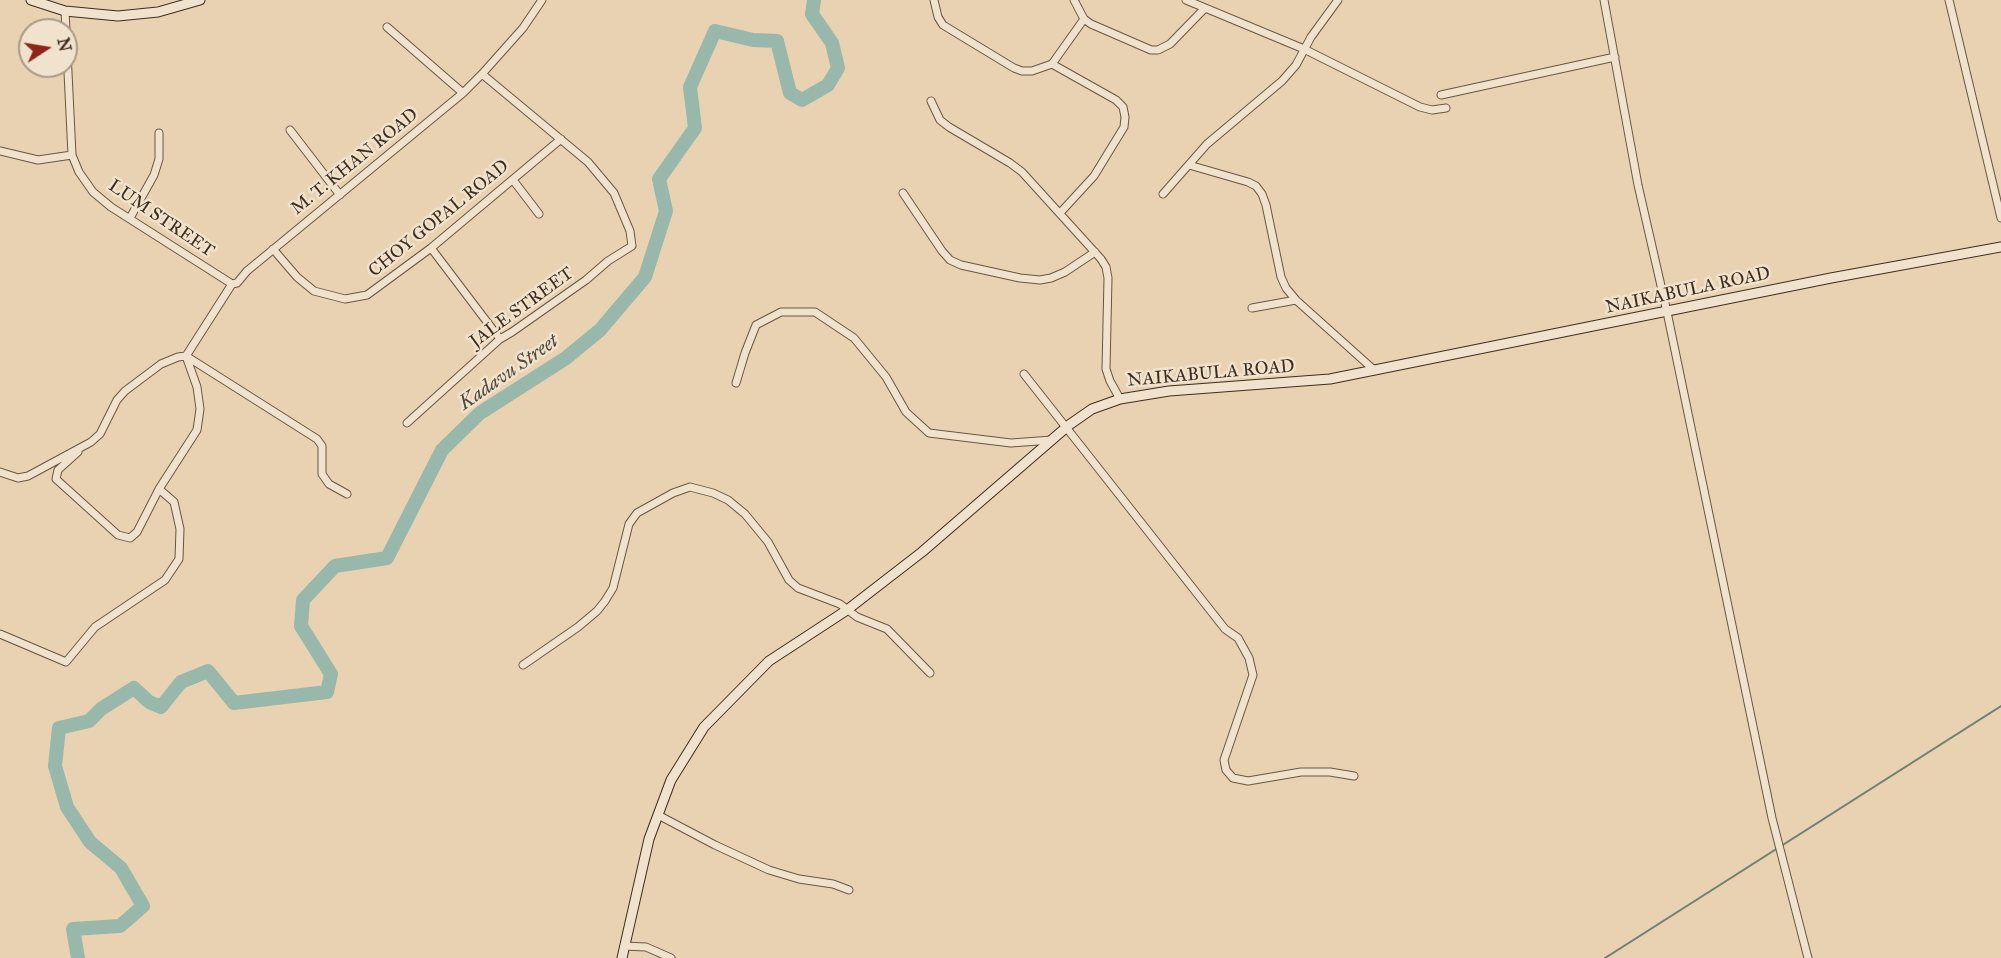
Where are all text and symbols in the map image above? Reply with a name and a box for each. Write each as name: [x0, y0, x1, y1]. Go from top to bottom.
north arrow: [18, 18, 78, 78]
text: N: [53, 36, 75, 53]
street label: M. T. KHAN ROAD: [287, 104, 423, 220]
street label: CHOY GOPAL ROAD: [365, 156, 513, 282]
street label: LUM STREET: [104, 176, 218, 262]
street label: JALE STREET: [466, 263, 578, 353]
street label: NAIKABULA ROAD: [1604, 263, 1772, 319]
water label: Kadavu Street: [455, 330, 563, 416]
street label: NAIKABULA ROAD: [1127, 356, 1295, 392]

